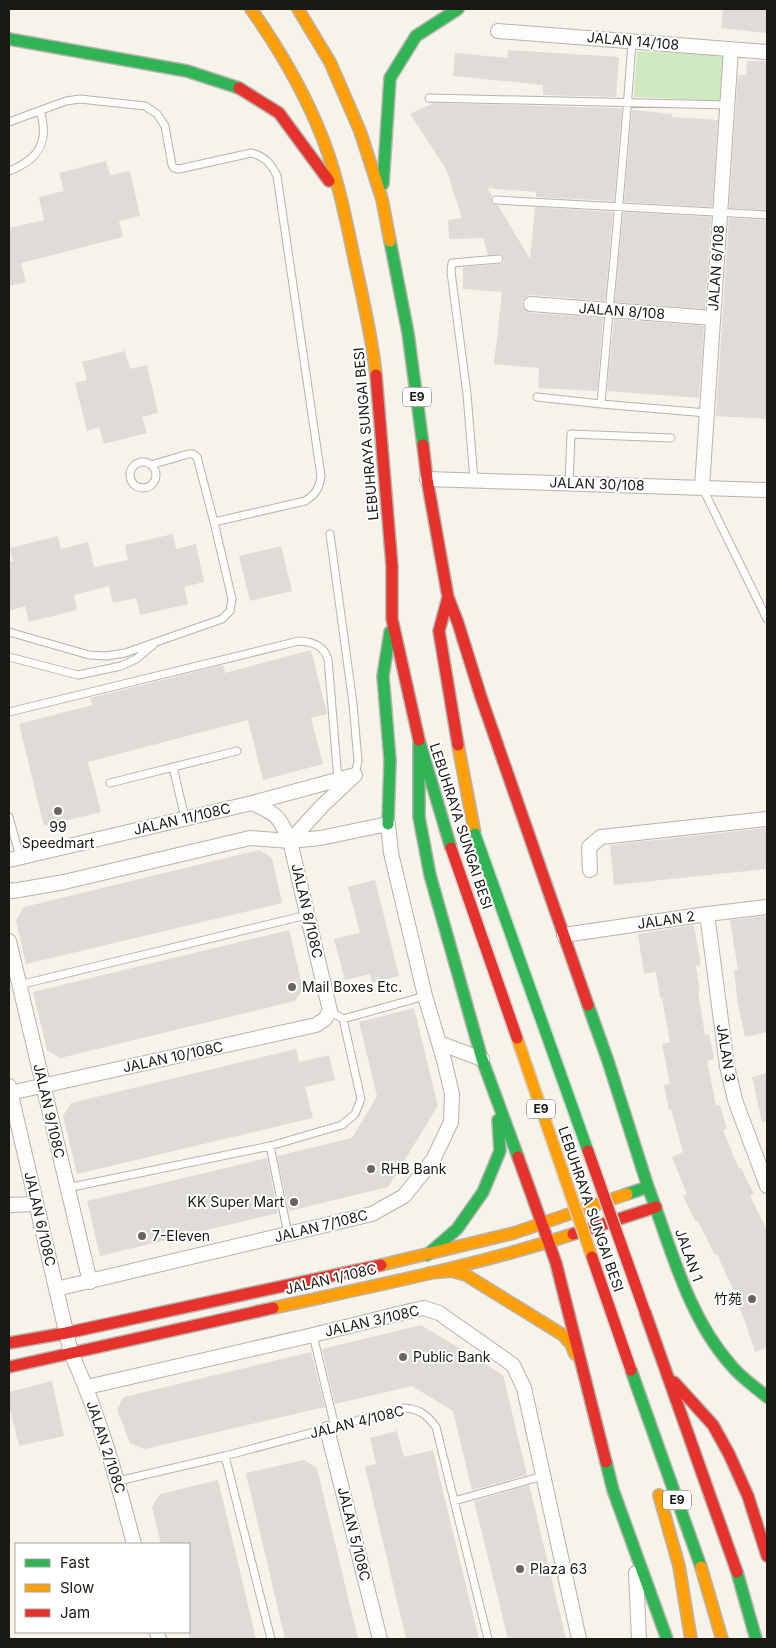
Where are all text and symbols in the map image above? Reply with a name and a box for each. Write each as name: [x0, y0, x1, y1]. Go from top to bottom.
street label: JALAN 14/108: [586, 28, 680, 53]
street label: JALAN 6/108: [704, 224, 727, 312]
street label: JALAN 8/108: [578, 299, 666, 322]
street label: LEBUHRAYA SUNGAI BESI: [349, 347, 382, 521]
road number: E9: [403, 388, 431, 407]
street label: JALAN 30/108: [549, 473, 645, 494]
street label: LEBUHRAYA SUNGAI BESI: [427, 741, 496, 911]
street label: JALAN 11/108C: [132, 799, 232, 838]
marker: 99 Speedmart: [52, 805, 64, 817]
place label: 99 Speedmart: [22, 818, 95, 851]
street label: JALAN 8/108C: [288, 862, 327, 960]
street label: JALAN 2: [636, 907, 696, 932]
place label: Mail Boxes Etc.: [302, 978, 402, 995]
marker: Mail Boxes Etc.: [286, 981, 298, 993]
street label: JALAN 3: [714, 1023, 739, 1083]
street label: JALAN 10/108C: [121, 1038, 225, 1075]
street label: JALAN 9/108C: [30, 1062, 69, 1160]
road number: E9: [527, 1100, 555, 1118]
street label: LEBUHRAYA SUNGAI BESI: [555, 1124, 628, 1294]
place label: RHB Bank: [381, 1160, 447, 1177]
marker: RHB Bank: [365, 1163, 377, 1175]
street label: JALAN 6/108C: [21, 1170, 60, 1268]
place label: KK Super Mart: [187, 1193, 284, 1210]
marker: KK Super Mart: [288, 1196, 300, 1208]
street label: JALAN 7/108C: [272, 1206, 369, 1245]
street label: JALAN 1: [672, 1226, 707, 1284]
place label: 7-Eleven: [152, 1227, 210, 1244]
marker: 7-Eleven: [136, 1230, 148, 1242]
street label: JALAN 1/108C: [283, 1260, 378, 1297]
place label: 竹苑: [714, 1290, 742, 1307]
marker: 竹苑: [746, 1293, 758, 1305]
street label: JALAN 3/108C: [323, 1301, 421, 1340]
place label: Public Bank: [413, 1348, 491, 1365]
marker: Public Bank: [397, 1351, 409, 1363]
street label: JALAN 2/108C: [83, 1398, 129, 1495]
street label: JALAN 4/108C: [308, 1402, 406, 1441]
street label: JALAN 5/108C: [335, 1485, 374, 1583]
road number: E9: [663, 1490, 691, 1510]
legend: [15, 1543, 190, 1633]
text: Fast: [60, 1553, 90, 1572]
place label: Plaza 63: [530, 1560, 587, 1577]
marker: Plaza 63: [514, 1563, 526, 1575]
text: Slow: [60, 1578, 94, 1597]
text: Jam: [60, 1603, 90, 1622]

